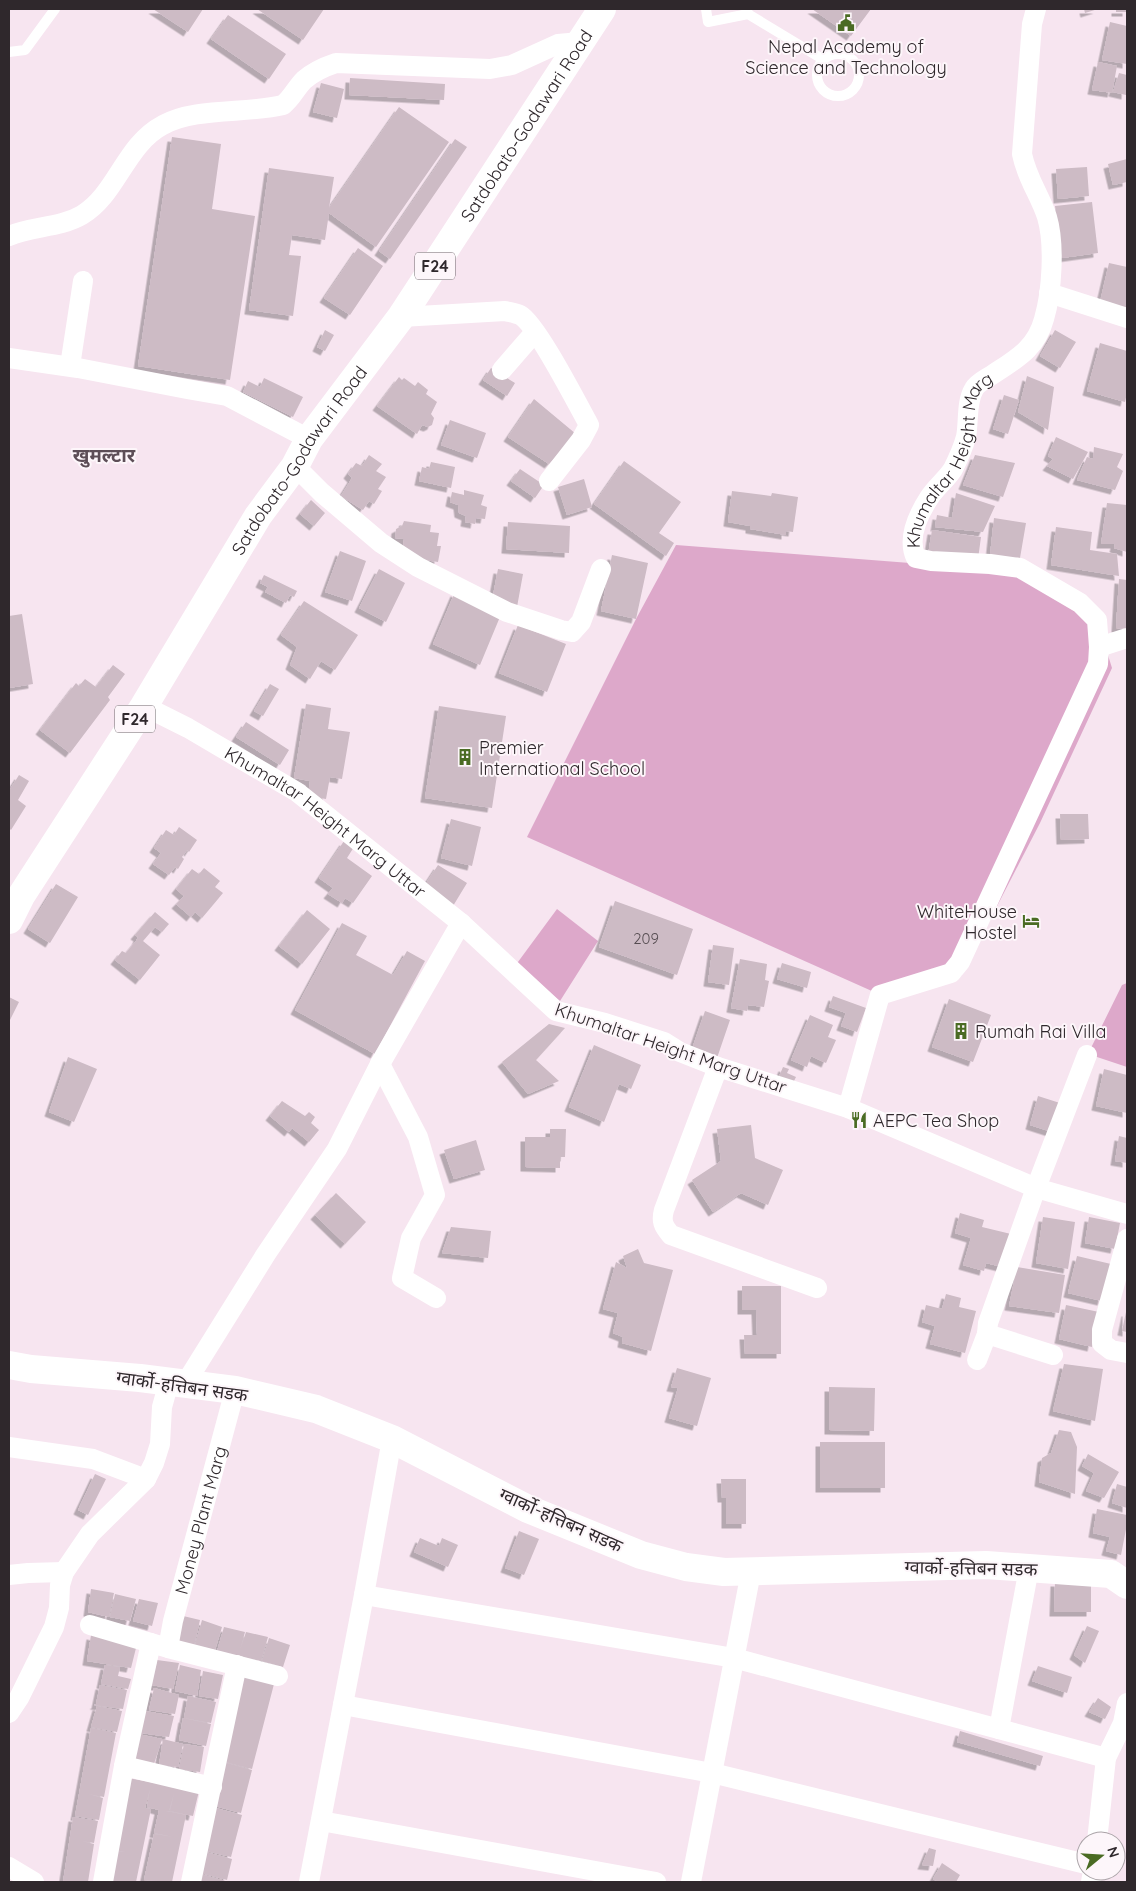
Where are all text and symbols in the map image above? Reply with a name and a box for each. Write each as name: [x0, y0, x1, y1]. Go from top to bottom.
public building icon: Nepal Academy of Science and Technology: [836, 13, 856, 33]
street label: Satdobato-Godawari Road: [455, 25, 597, 226]
place label: Nepal Academy of Science and Technology: [745, 35, 947, 79]
road number: F24: [415, 252, 455, 280]
street label: Satdobato-Godawari Road: [226, 361, 372, 559]
street label: Khumaltar Height Marg: [901, 366, 996, 548]
district label: खुमल्टार: [73, 443, 136, 468]
road number: F24: [115, 706, 155, 732]
place label: Premier International School: [479, 736, 645, 780]
street label: Khumaltar Height Marg Uttar: [221, 741, 431, 902]
building icon: Premier International School: [455, 747, 475, 767]
place label: WhiteHouse Hostel: [917, 900, 1017, 944]
hotel icon: WhiteHouse Hostel: [1021, 911, 1041, 931]
house number: 209: [633, 929, 659, 948]
street label: Khumaltar Height Marg Uttar: [552, 997, 790, 1099]
place label: Rumah Rai Villa: [975, 1020, 1106, 1043]
building icon: Rumah Rai Villa: [951, 1021, 971, 1041]
place label: AEPC Tea Shop: [873, 1109, 999, 1132]
restaurant icon: AEPC Tea Shop: [849, 1110, 869, 1130]
street label: ग्वार्को-हत्तिबन सडक: [115, 1365, 250, 1407]
street label: Money Plant Marg: [169, 1443, 231, 1597]
street label: ग्वार्को-हत्तिबन सडक: [496, 1483, 627, 1558]
street label: ग्वार्को-हत्तिबन सडक: [904, 1555, 1039, 1581]
north arrow: [1076, 1831, 1126, 1881]
text: N: [1103, 1844, 1124, 1860]

